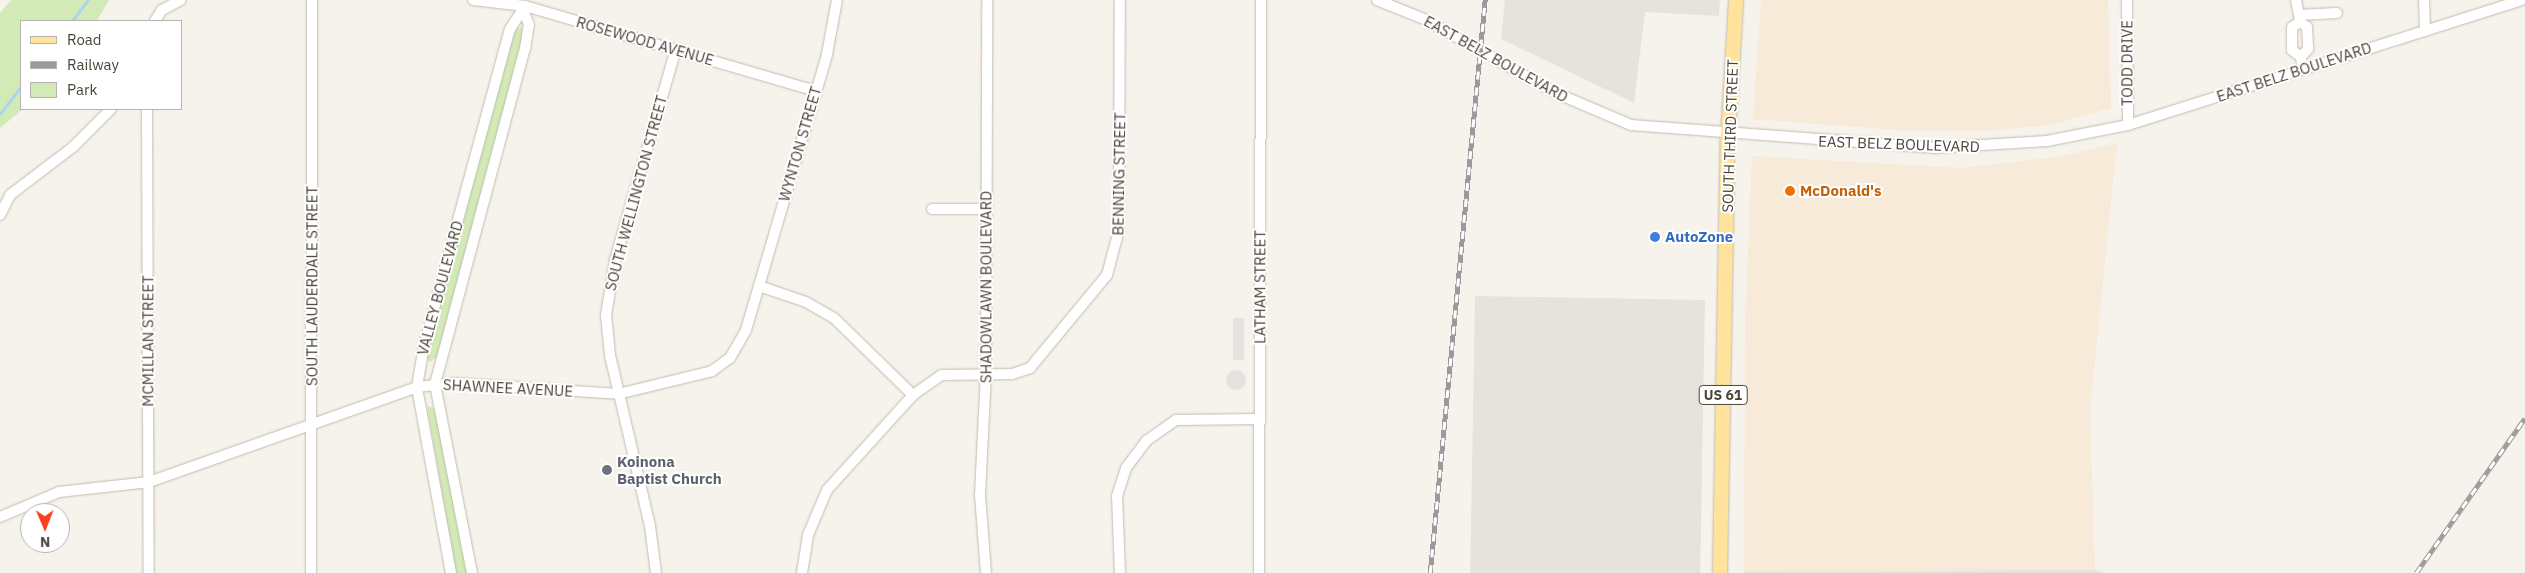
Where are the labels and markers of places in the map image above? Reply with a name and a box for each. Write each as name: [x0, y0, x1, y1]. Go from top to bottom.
place label: McDonald's: [1800, 182, 1882, 200]
marker: McDonald's: [1784, 185, 1796, 197]
place label: AutoZone: [1665, 228, 1733, 246]
marker: AutoZone: [1649, 231, 1661, 243]
place label: Koinona Baptist Church: [617, 452, 722, 487]
marker: Koinona Baptist Church: [601, 464, 613, 476]

